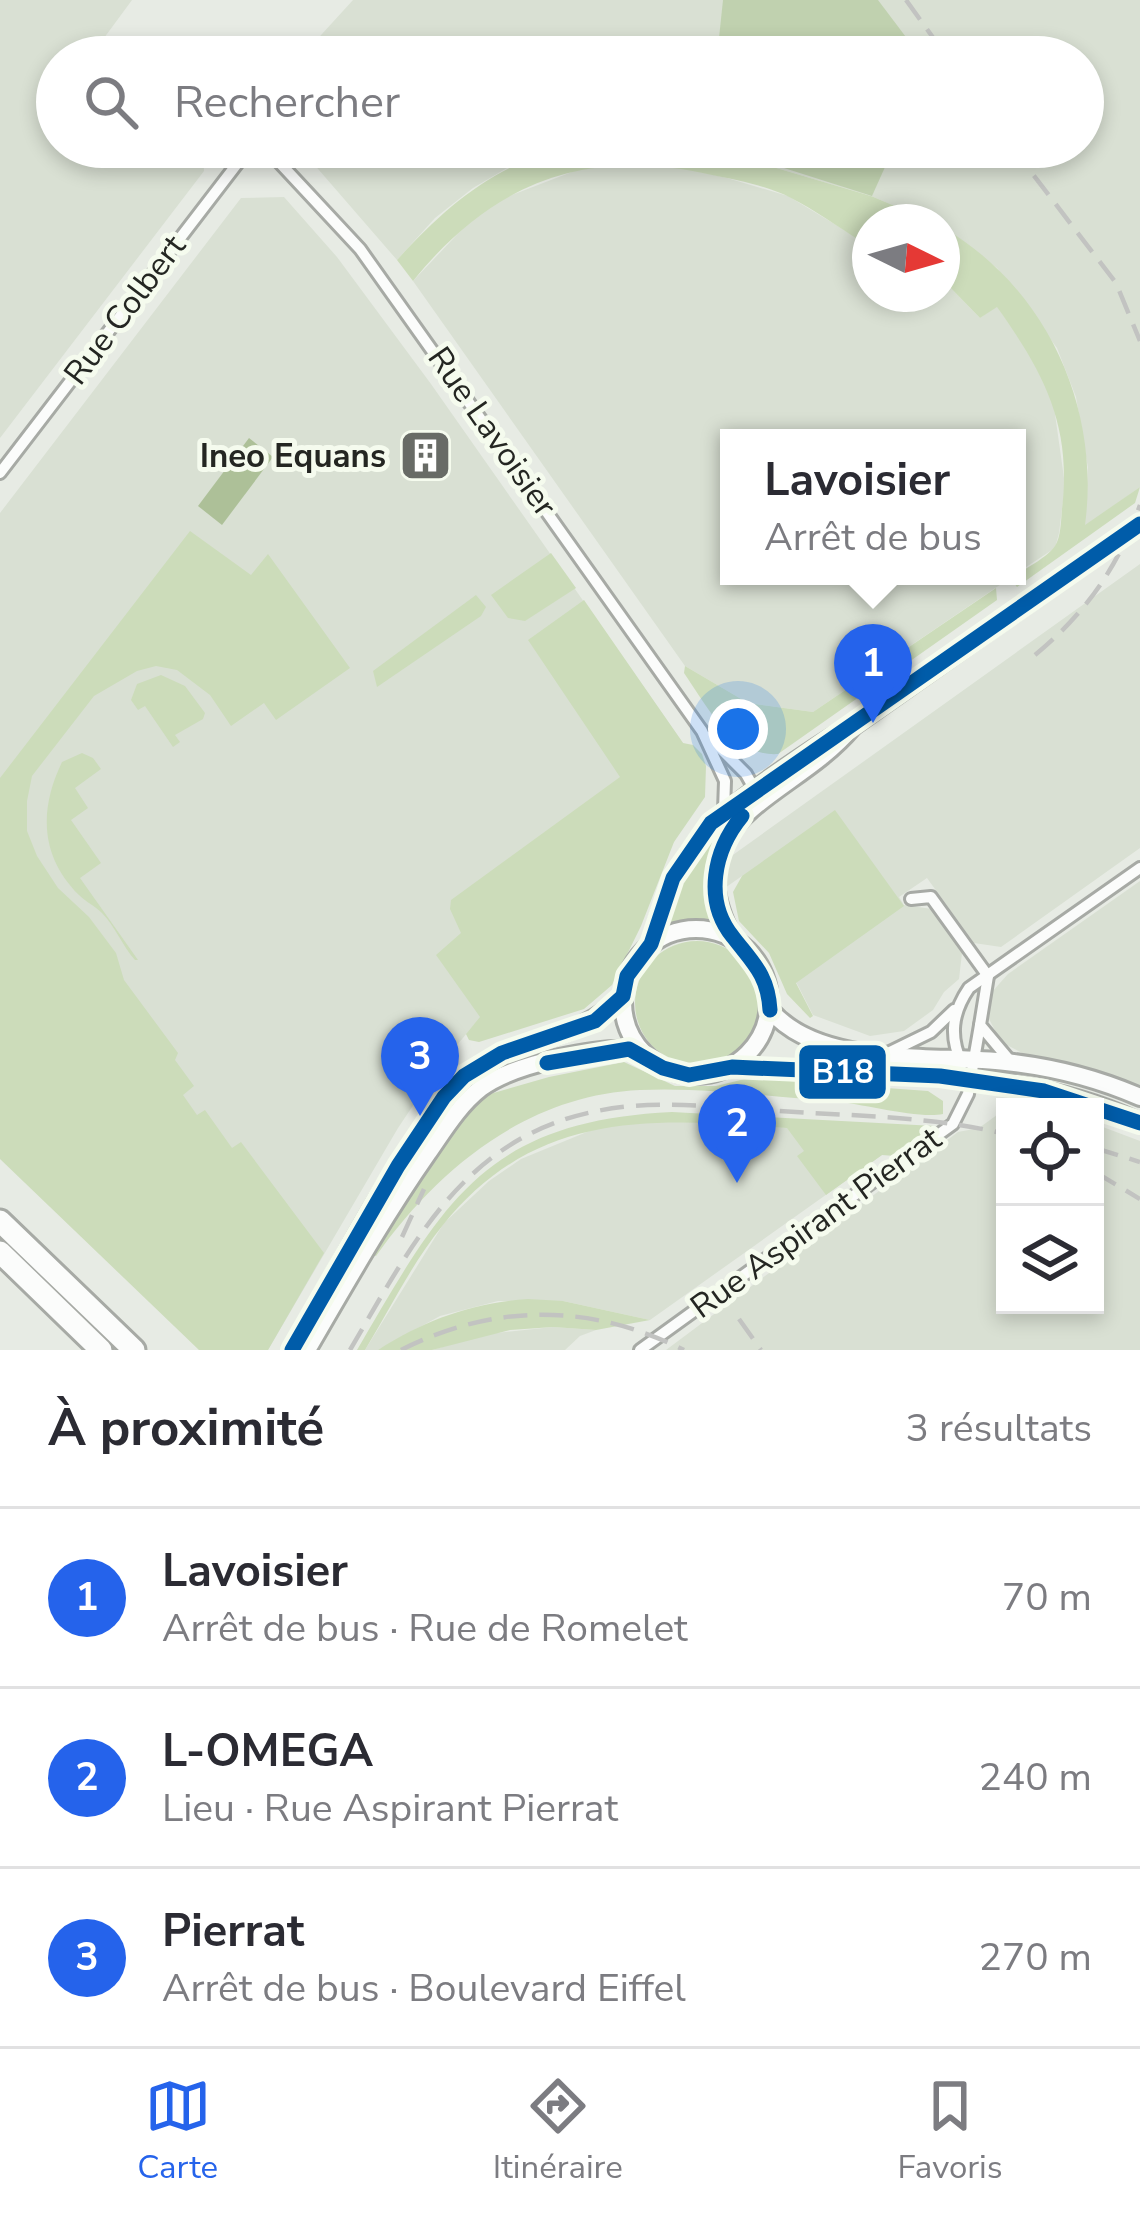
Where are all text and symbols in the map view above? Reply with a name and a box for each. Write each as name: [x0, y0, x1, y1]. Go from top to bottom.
search box: [36, 36, 1104, 168]
icon: search: [78, 69, 144, 135]
text: Rechercher: [174, 72, 400, 133]
north arrow: [852, 204, 960, 312]
street label: Rue Colbert: [54, 225, 196, 394]
street label: Rue Lavoisier: [417, 338, 567, 526]
building icon: Ineo Equans: [397, 428, 453, 484]
popup: [720, 429, 1026, 585]
place label: Ineo Equans: [200, 434, 386, 479]
text: Lavoisier: [764, 450, 950, 511]
text: Arrêt de bus: [764, 511, 982, 564]
pin: 1: [834, 624, 912, 723]
your location: [708, 699, 768, 759]
pin: 3: [381, 1017, 459, 1116]
line badge: B18: [797, 1043, 888, 1101]
text: B18: [812, 1050, 874, 1095]
pin: 2: [698, 1084, 776, 1183]
map controls: [996, 1098, 1104, 1314]
button: locate: [996, 1098, 1104, 1206]
street label: Rue Aspirant Pierrat: [682, 1116, 951, 1329]
button: layers: [996, 1206, 1104, 1314]
text: À proximité: [48, 1393, 324, 1463]
text: 3 résultats: [906, 1402, 1092, 1455]
text: Lavoisier: [162, 1541, 348, 1602]
text: 1: [75, 1571, 99, 1624]
text: 70 m: [1002, 1571, 1092, 1624]
text: Arrêt de bus · Rue de Romelet: [162, 1602, 688, 1655]
text: L-OMEGA: [162, 1721, 373, 1782]
text: 2: [75, 1751, 99, 1804]
text: 240 m: [978, 1751, 1092, 1804]
text: Lieu · Rue Aspirant Pierrat: [162, 1782, 618, 1835]
text: Pierrat: [162, 1901, 304, 1962]
text: 3: [75, 1931, 99, 1984]
text: 270 m: [978, 1931, 1092, 1984]
text: Arrêt de bus · Boulevard Eiffel: [162, 1962, 686, 2015]
tab: Carte: [137, 2073, 218, 2190]
tab: Itinéraire: [493, 2073, 623, 2190]
tab: Favoris: [897, 2073, 1003, 2190]

